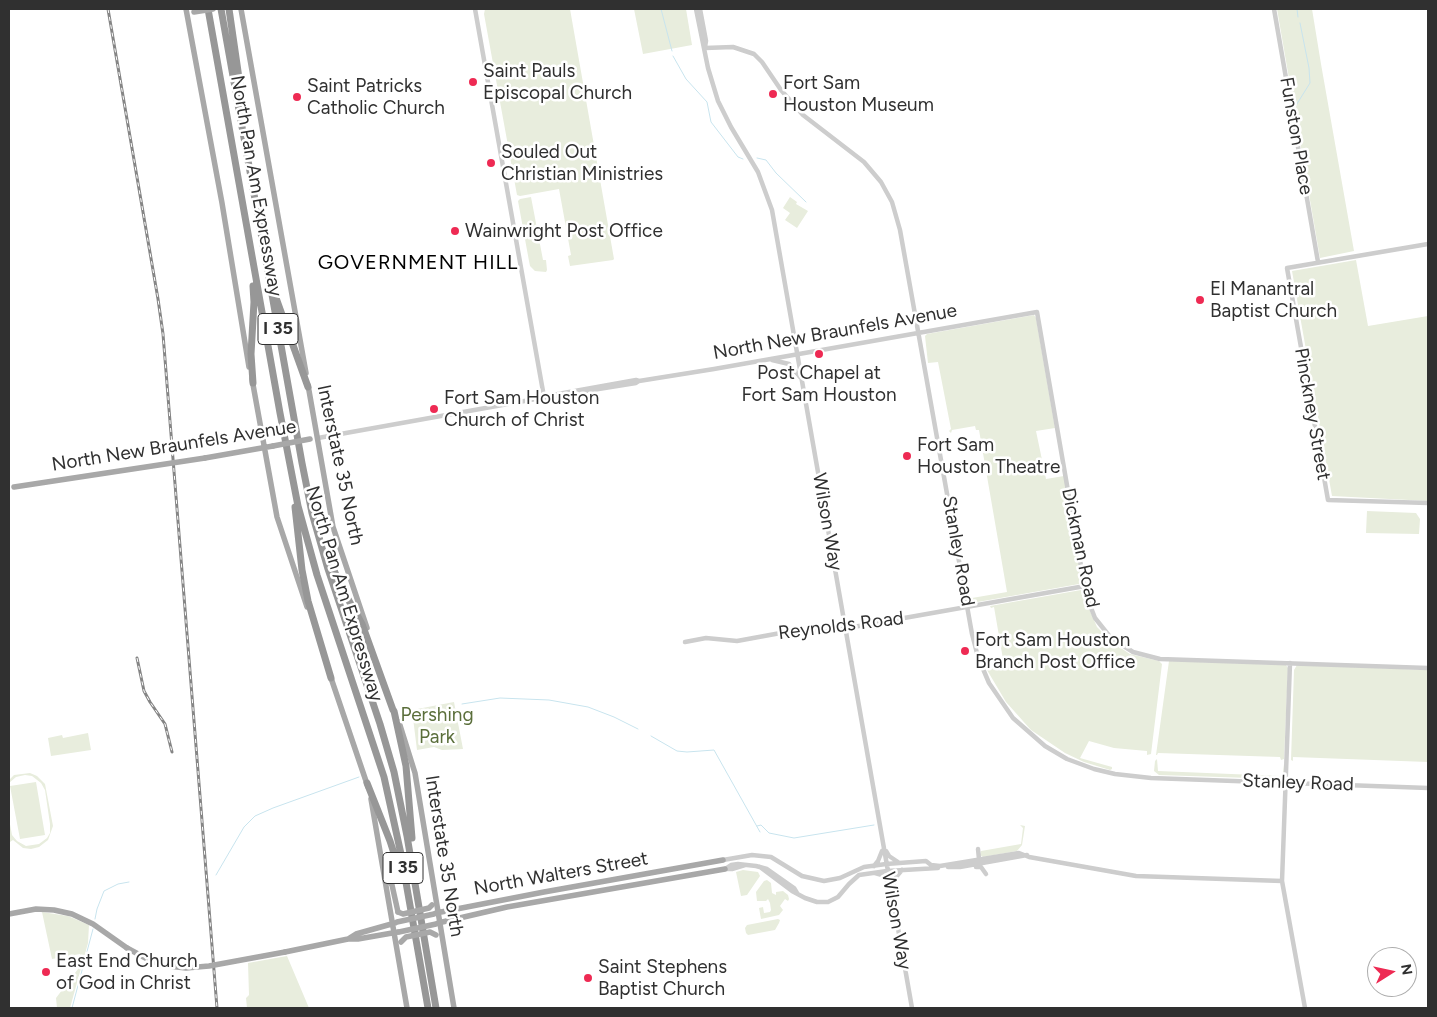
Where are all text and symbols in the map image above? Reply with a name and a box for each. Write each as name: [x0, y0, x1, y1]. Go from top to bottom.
place label: Saint Pauls Episcopal Church: [483, 60, 632, 104]
place label: Fort Sam Houston Museum: [783, 72, 934, 116]
street label: North Pan Am Expressway: [225, 74, 287, 298]
place label: Saint Patricks Catholic Church: [307, 75, 445, 119]
street label: Funston Place: [1274, 75, 1318, 197]
marker: Saint Pauls Episcopal Church: [467, 76, 479, 88]
marker: Fort Sam Houston Museum: [767, 88, 779, 100]
marker: Saint Patricks Catholic Church: [291, 91, 303, 103]
place label: Souled Out Christian Ministries: [501, 141, 663, 185]
marker: Souled Out Christian Ministries: [485, 157, 497, 169]
place label: Wainwright Post Office: [465, 220, 663, 242]
marker: Wainwright Post Office: [449, 225, 461, 237]
district label: GOVERNMENT HILL: [316, 251, 520, 275]
place label: El Manantral Baptist Church: [1210, 278, 1337, 322]
marker: El Manantral Baptist Church: [1194, 294, 1206, 306]
street label: North New Braunfels Avenue: [711, 299, 959, 365]
road number: I 35: [258, 314, 298, 344]
street label: Pinckney Street: [1289, 346, 1335, 482]
marker: Post Chapel at Fort Sam Houston: [813, 348, 825, 360]
place label: Post Chapel at Fort Sam Houston: [741, 362, 897, 406]
street label: Interstate 35 North: [312, 383, 368, 547]
place label: Fort Sam Houston Church of Christ: [444, 387, 599, 431]
marker: Fort Sam Houston Church of Christ: [428, 403, 440, 415]
street label: North New Braunfels Avenue: [50, 415, 298, 477]
place label: Fort Sam Houston Theatre: [917, 434, 1060, 478]
marker: Fort Sam Houston Theatre: [901, 450, 913, 462]
street label: Wilson Way: [807, 471, 847, 573]
street label: North Pan Am Expressway: [300, 483, 388, 705]
street label: Dickman Road: [1056, 486, 1104, 610]
street label: Stanley Road: [937, 494, 979, 608]
street label: Reynolds Road: [777, 607, 905, 645]
place label: Fort Sam Houston Branch Post Office: [975, 629, 1135, 673]
marker: Fort Sam Houston Branch Post Office: [959, 645, 971, 657]
park label: Pershing Park: [400, 704, 474, 748]
street label: Stanley Road: [1242, 770, 1354, 796]
street label: Interstate 35 North: [420, 773, 468, 939]
street label: North Walters Street: [472, 847, 650, 901]
road number: I 35: [383, 852, 423, 884]
street label: Wilson Way: [876, 870, 916, 972]
north arrow: [1367, 947, 1417, 997]
place label: East End Church of God in Christ: [56, 950, 198, 994]
place label: Saint Stephens Baptist Church: [598, 956, 727, 1000]
text: N: [1397, 963, 1416, 976]
marker: East End Church of God in Christ: [40, 966, 52, 978]
marker: Saint Stephens Baptist Church: [582, 972, 594, 984]

